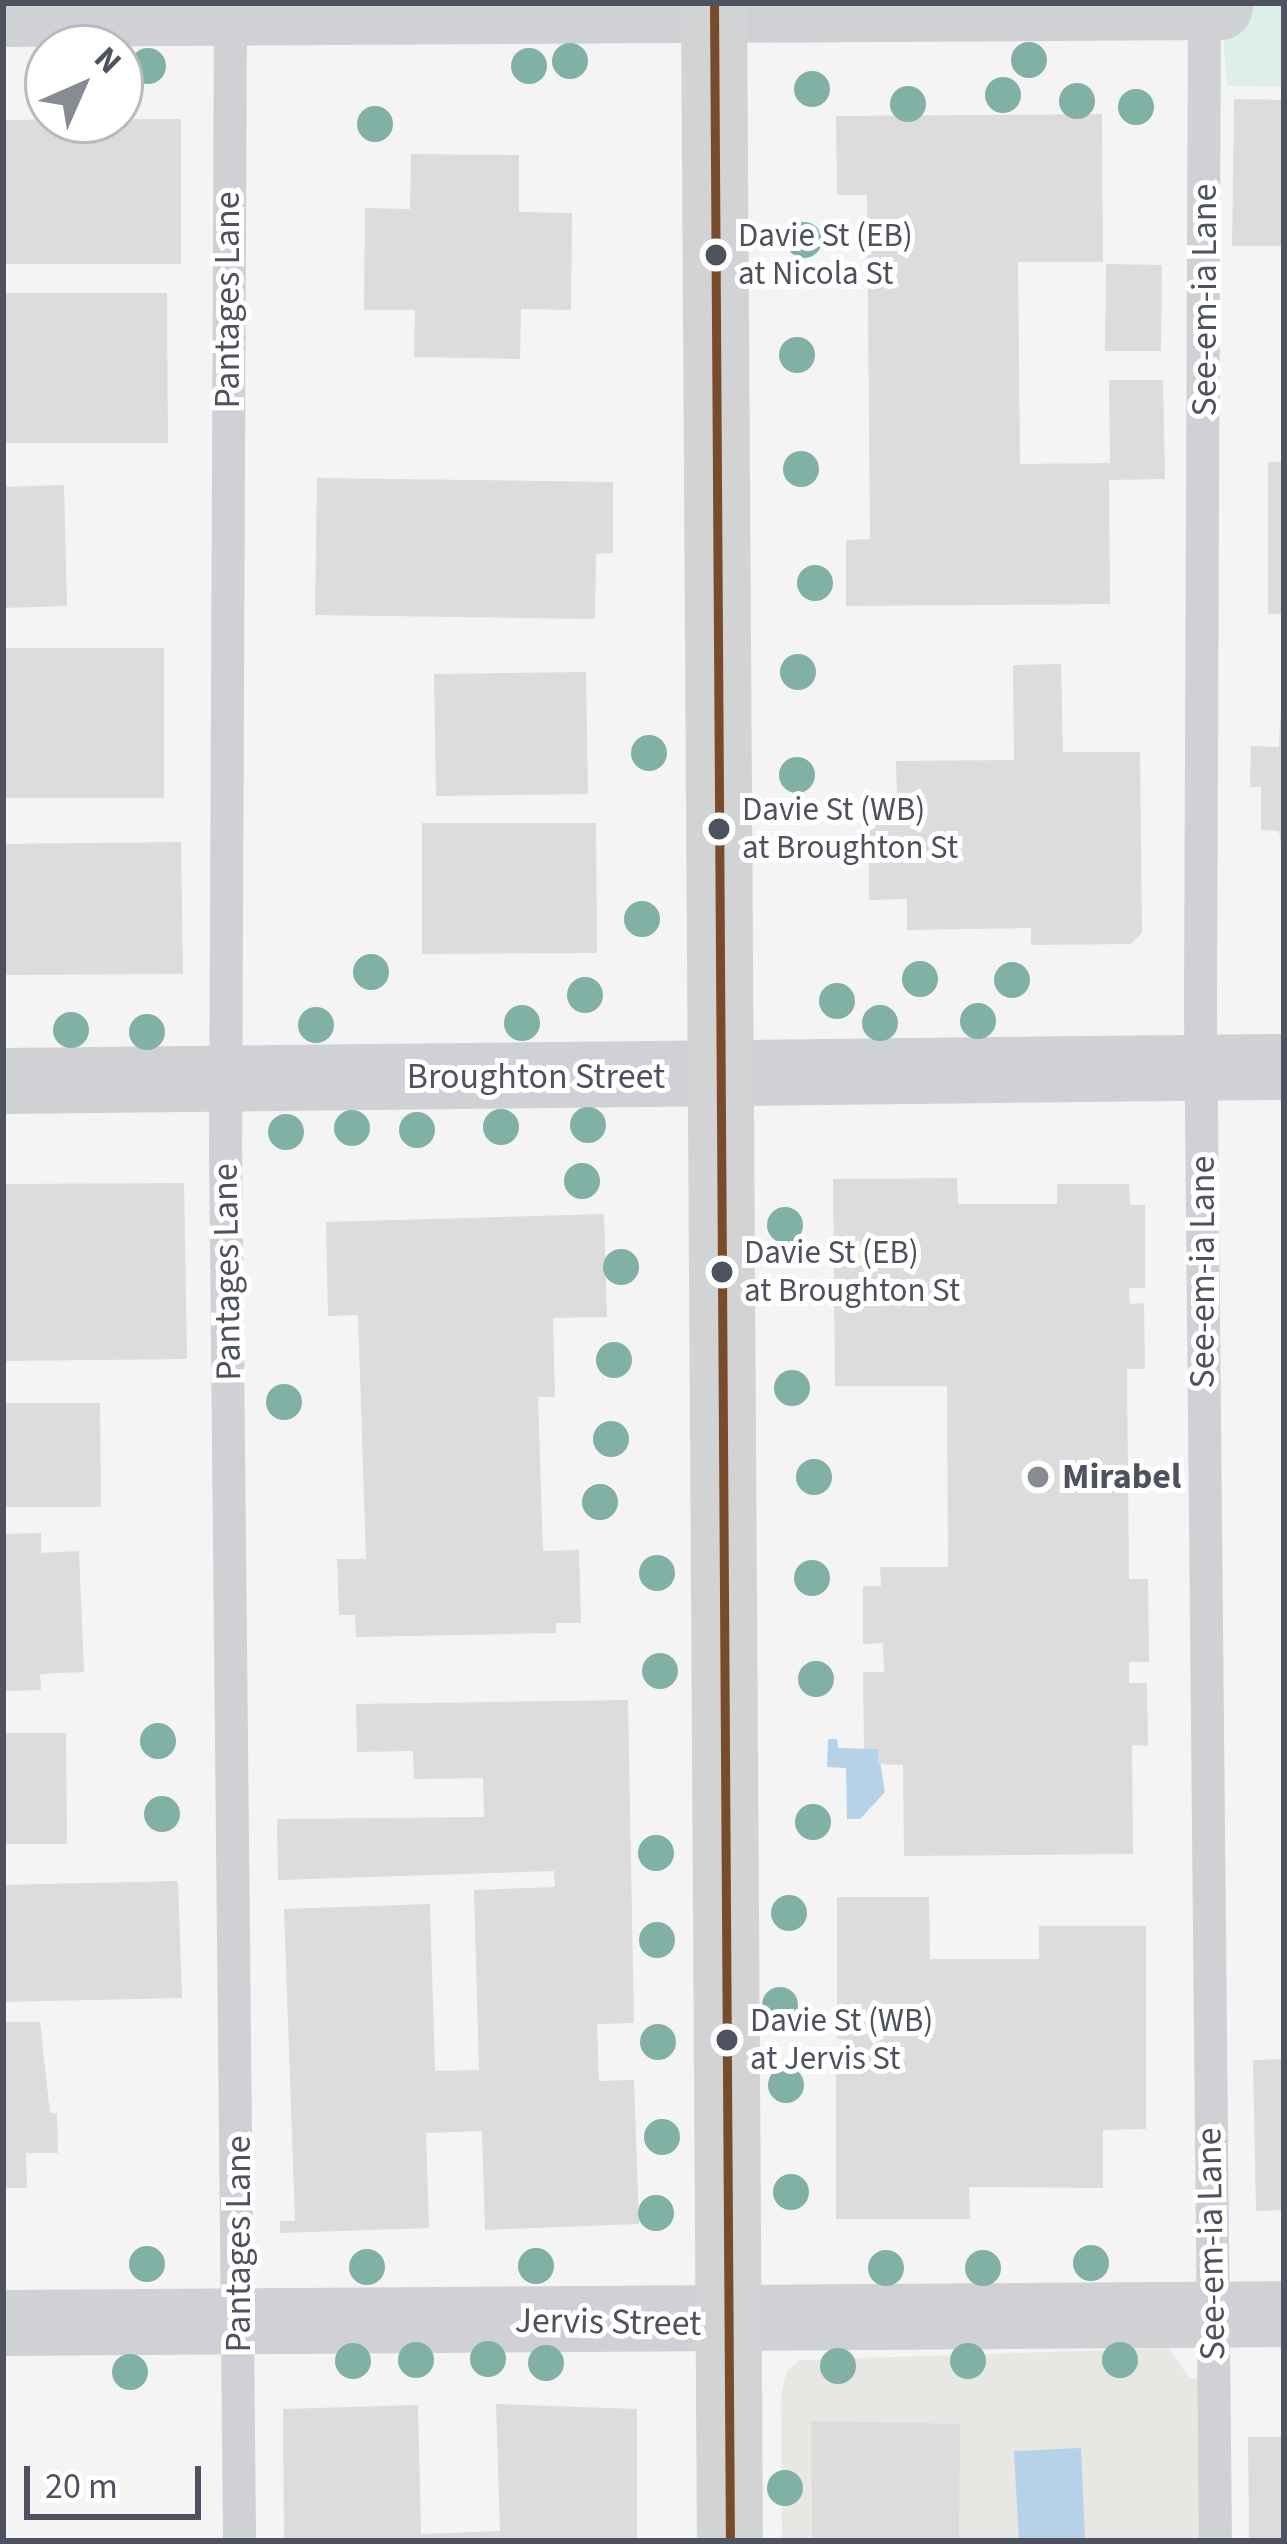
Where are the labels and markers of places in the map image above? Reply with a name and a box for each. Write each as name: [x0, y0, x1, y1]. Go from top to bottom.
place label: Davie St (EB) at Nicola St: [738, 216, 913, 294]
marker: Davie St (EB) at Nicola St: [705, 244, 727, 266]
place label: Davie St (WB) at Broughton St: [742, 790, 958, 868]
marker: Davie St (WB) at Broughton St: [708, 818, 730, 840]
place label: Davie St (EB) at Broughton St: [744, 1233, 960, 1311]
marker: Davie St (EB) at Broughton St: [711, 1261, 733, 1283]
place label: Mirabel: [1062, 1455, 1181, 1499]
marker: Mirabel: [1025, 1464, 1051, 1490]
place label: Davie St (WB) at Jervis St: [750, 2001, 933, 2079]
marker: Davie St (WB) at Jervis St: [716, 2029, 738, 2051]

